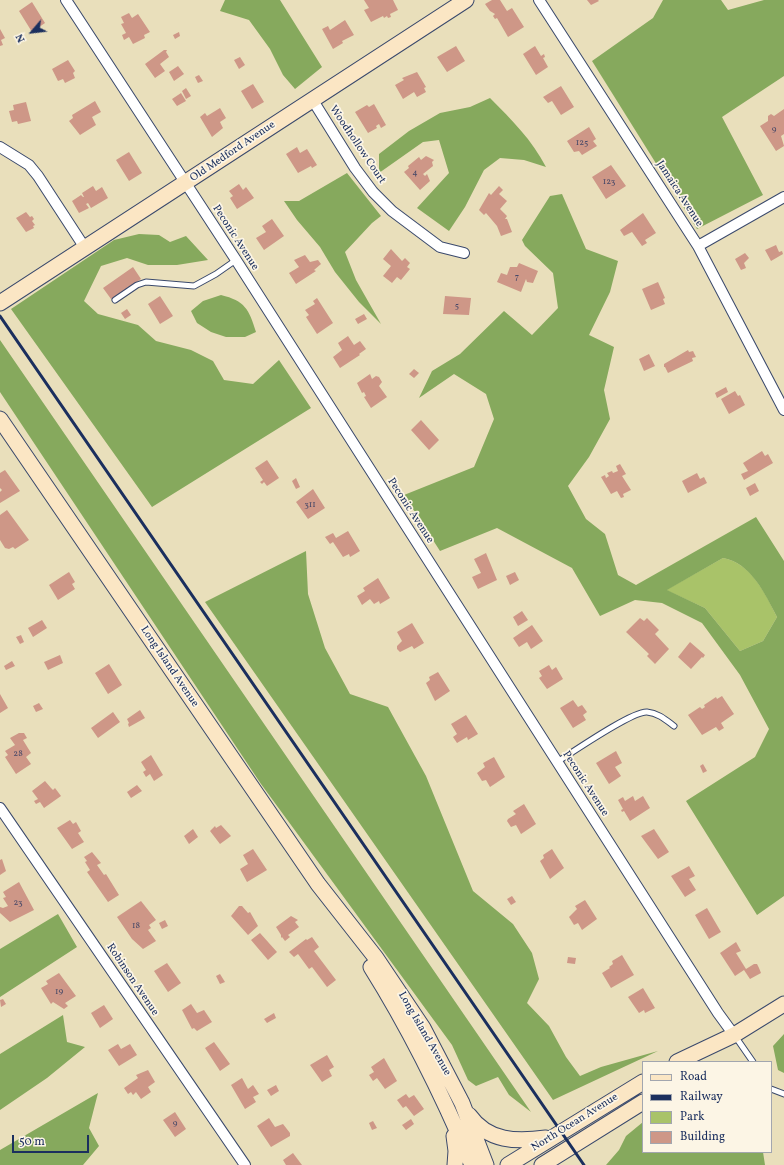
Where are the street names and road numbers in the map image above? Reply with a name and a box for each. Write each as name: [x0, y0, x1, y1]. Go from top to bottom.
street label: Woodhollow Court: [326, 104, 388, 186]
street label: Old Medford Avenue: [188, 119, 278, 185]
street label: Jamaica Avenue: [653, 158, 705, 230]
street label: Peconic Avenue: [209, 203, 261, 273]
street label: Peconic Avenue: [384, 476, 436, 546]
street label: Long Island Avenue: [137, 624, 201, 710]
street label: Peconic Avenue: [559, 749, 611, 819]
street label: Robinson Avenue: [103, 941, 161, 1019]
street label: Long Island Avenue: [395, 990, 453, 1078]
street label: North Ocean Avenue: [529, 1091, 621, 1155]

